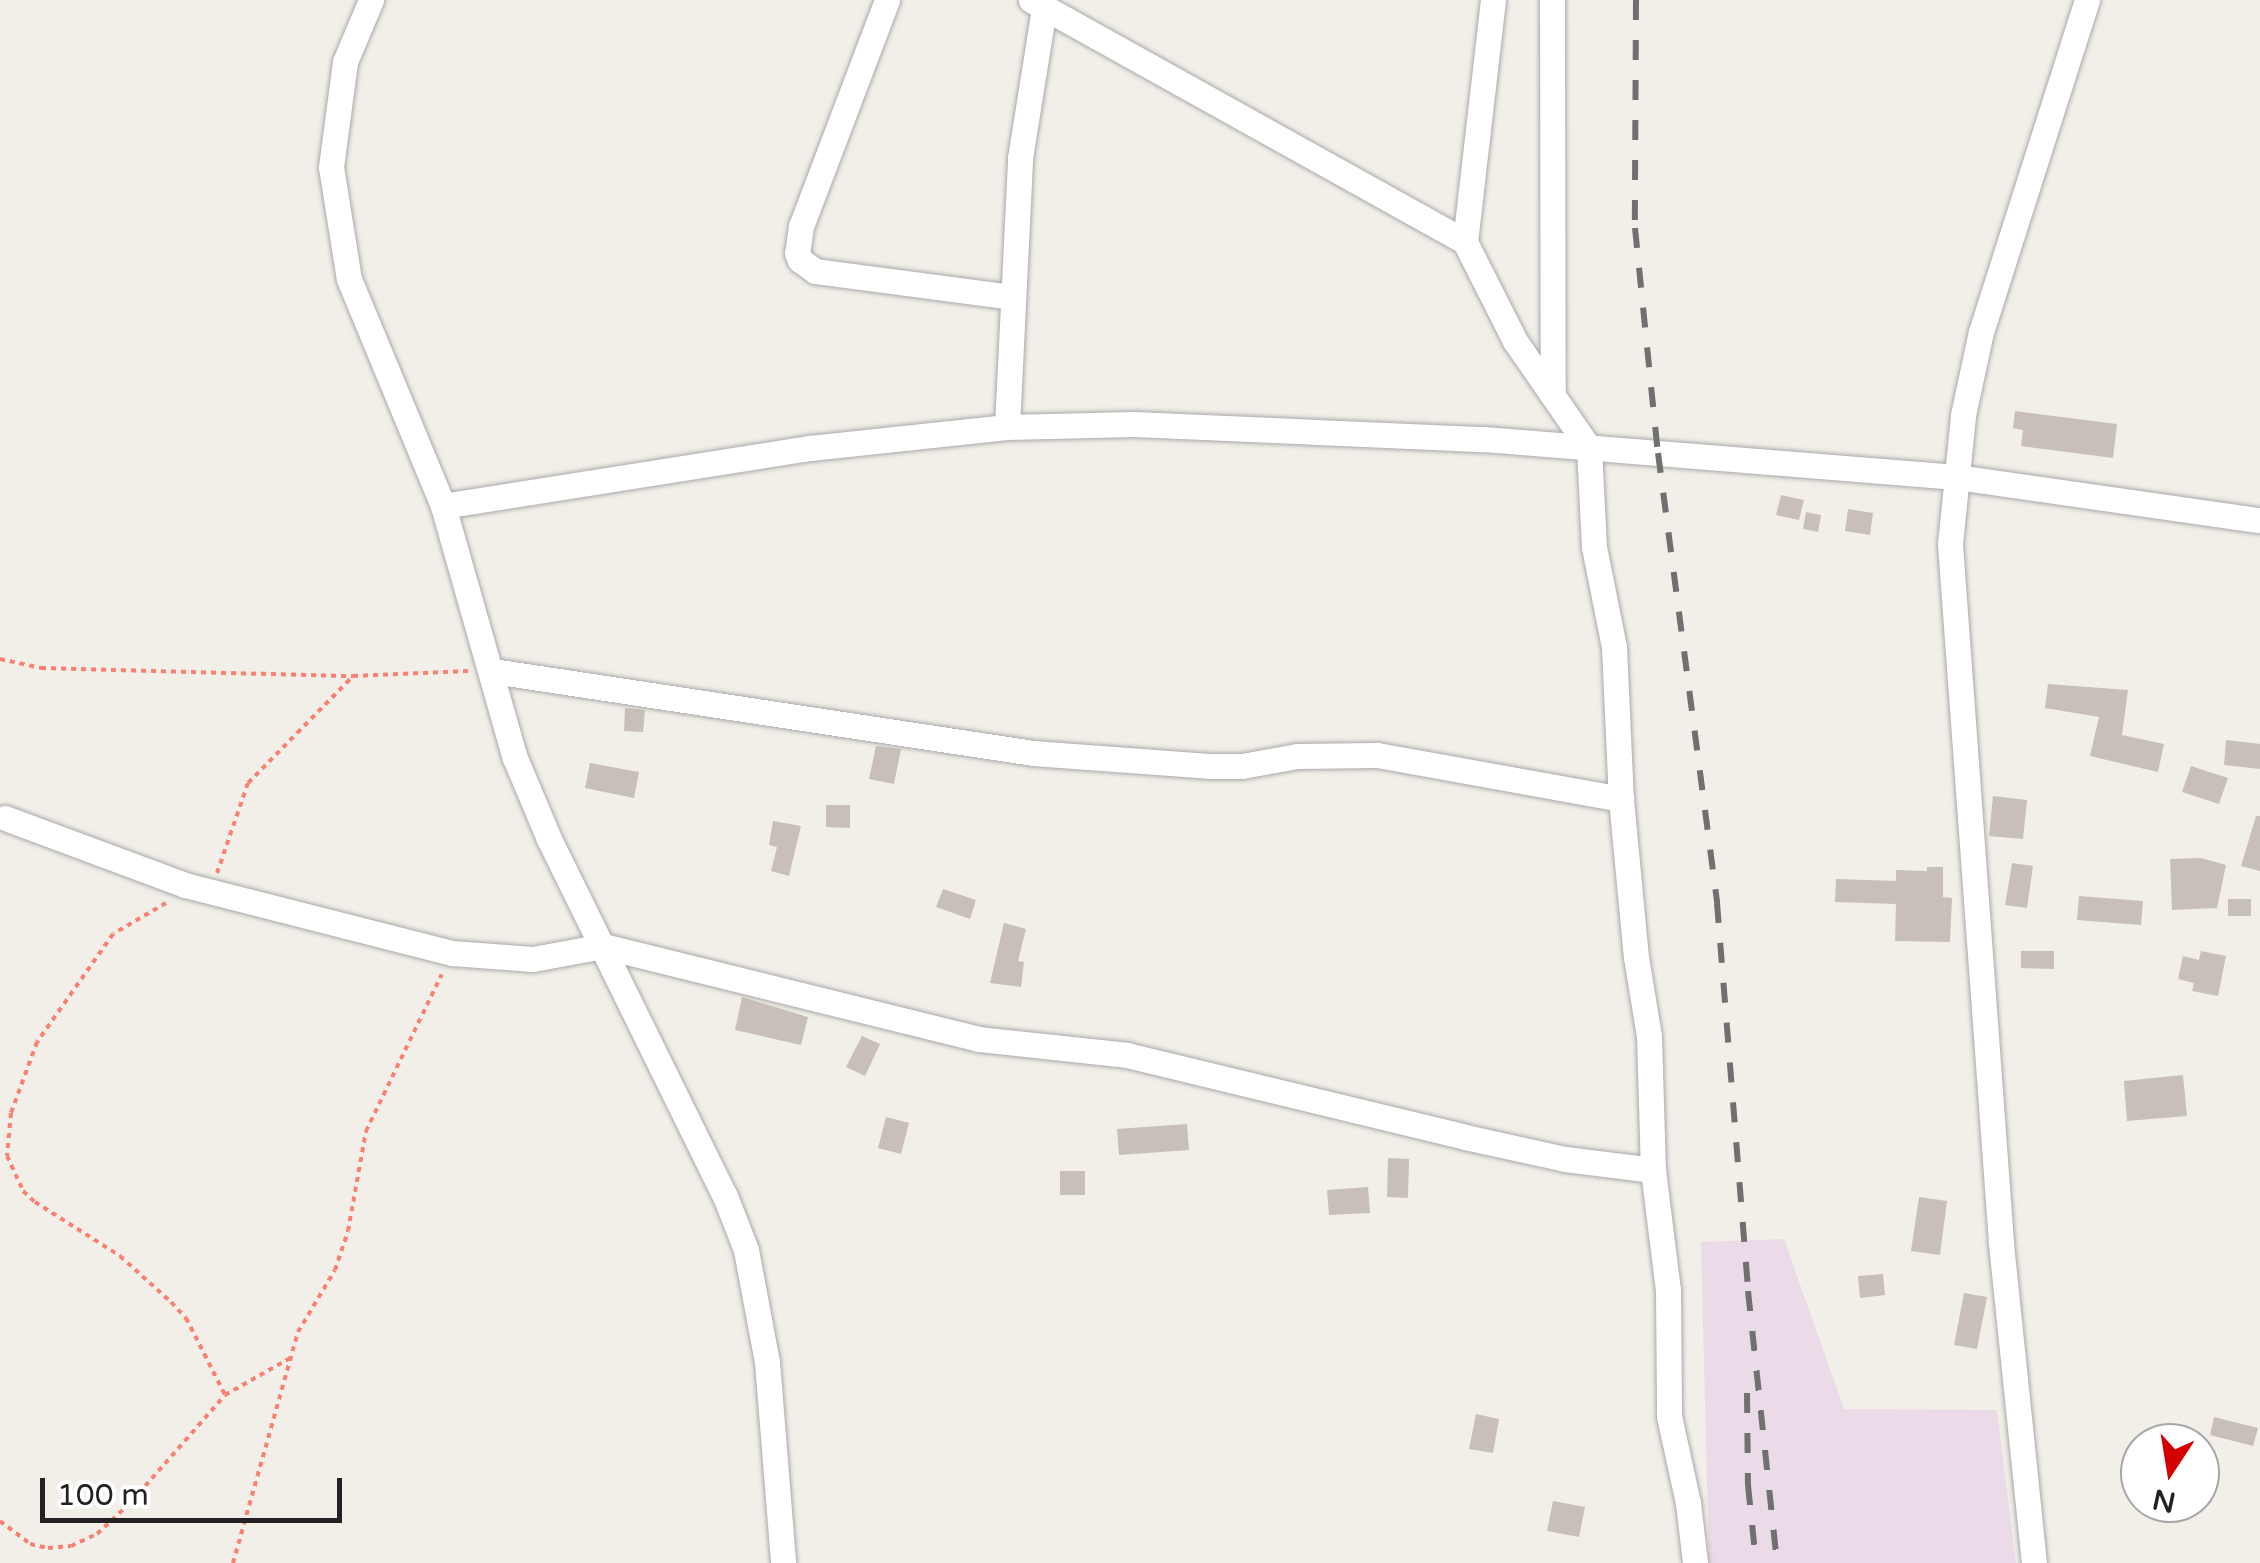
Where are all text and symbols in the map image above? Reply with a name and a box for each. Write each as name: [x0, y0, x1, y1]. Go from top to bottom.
north arrow: [2120, 1423, 2220, 1523]
scale bar: [45, 1458, 348, 1520]
text: 100 m: [57, 1477, 149, 1514]
text: N: [2150, 1481, 2179, 1519]

